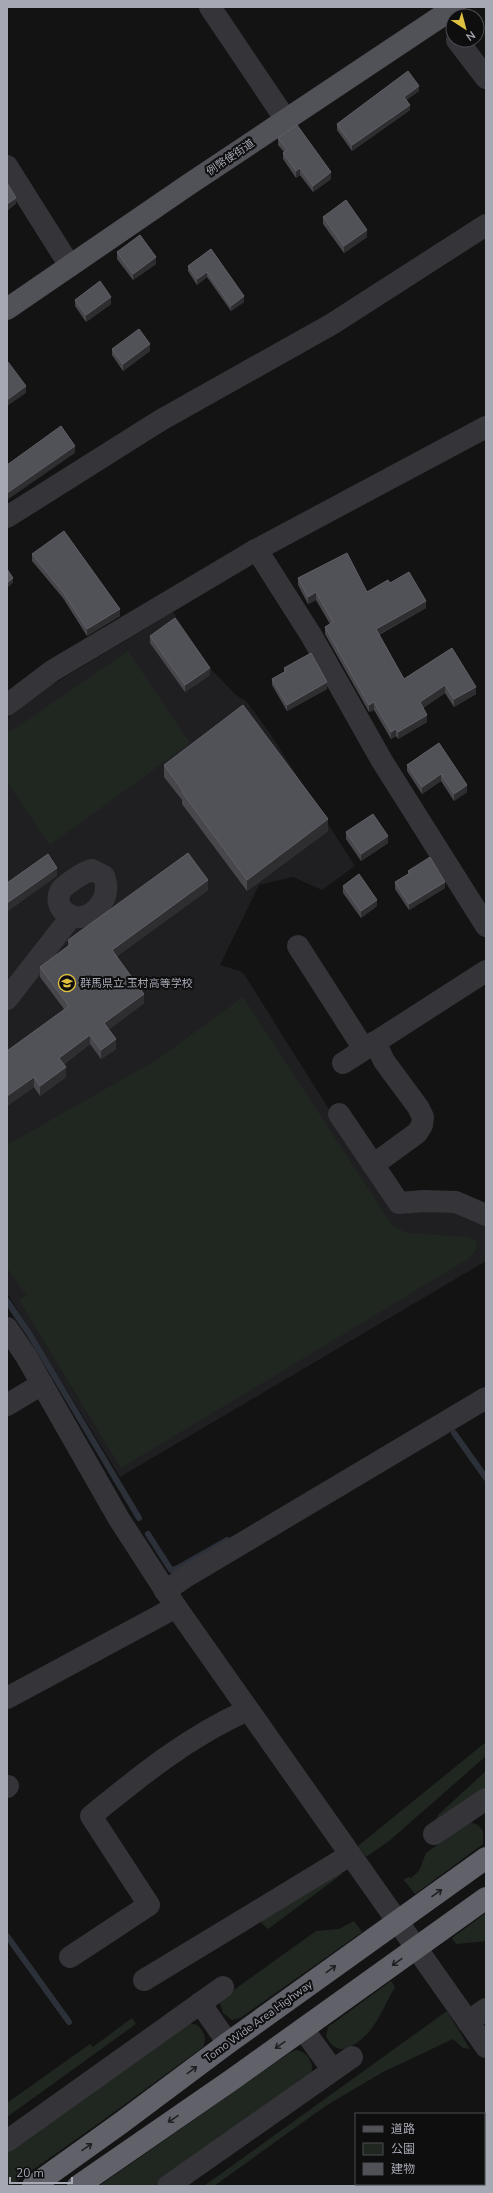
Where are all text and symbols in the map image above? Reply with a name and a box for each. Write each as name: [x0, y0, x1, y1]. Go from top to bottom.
north arrow: [445, 8, 485, 48]
text: N: [463, 27, 478, 44]
street label: 例幣使街道: [203, 136, 257, 179]
school or university icon: 群馬県立 玉村高等学校: [57, 973, 77, 993]
place label: 群馬県立 玉村高等学校: [80, 976, 193, 991]
one-way arrow: [431, 1889, 442, 1897]
one-way arrow: [392, 1958, 403, 1966]
one-way arrow: [325, 1964, 336, 1973]
street label: Tomo Wide Area Highway: [201, 1977, 316, 2066]
one-way arrow: [275, 2041, 286, 2050]
one-way arrow: [186, 2066, 197, 2074]
legend: [355, 2113, 485, 2185]
one-way arrow: [168, 2115, 179, 2123]
text: 道路: [391, 2121, 415, 2137]
text: 公園: [391, 2141, 415, 2157]
one-way arrow: [81, 2143, 92, 2151]
scale bar: [10, 2159, 72, 2185]
text: 建物: [391, 2161, 415, 2177]
text: 20 m: [16, 2165, 44, 2181]

